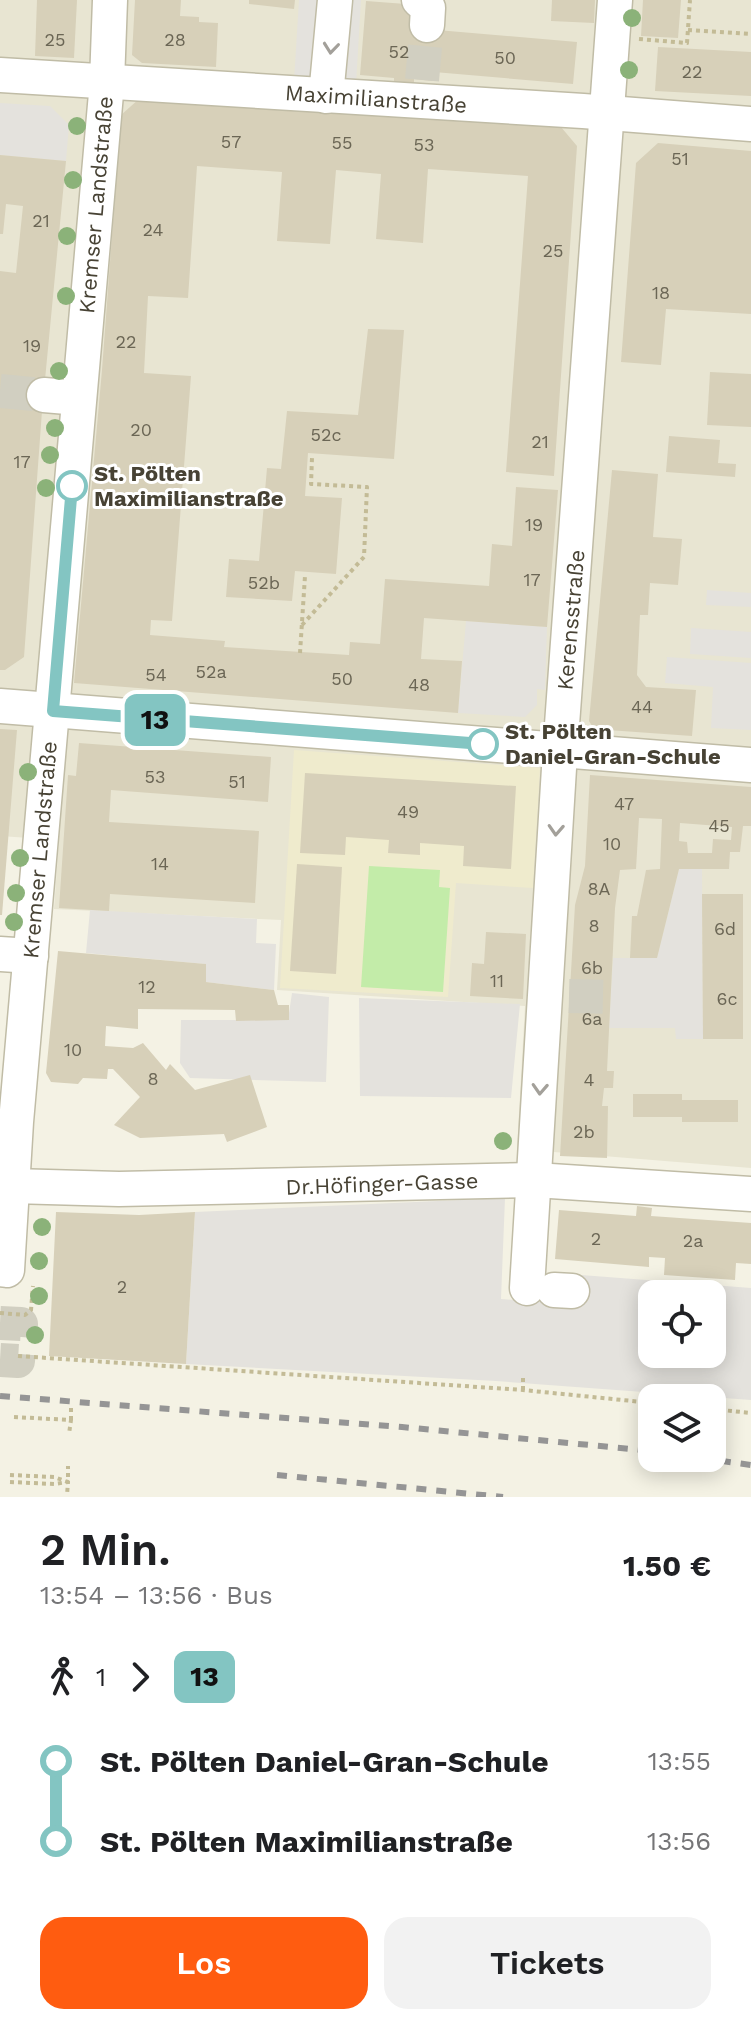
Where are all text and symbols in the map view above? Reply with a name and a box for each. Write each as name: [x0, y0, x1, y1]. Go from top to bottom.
house number: 25: [45, 29, 65, 50]
house number: 28: [164, 29, 186, 50]
house number: 52: [389, 41, 409, 62]
one-way arrow: [322, 42, 339, 55]
house number: 50: [494, 47, 516, 68]
house number: 22: [682, 61, 703, 82]
street label: Maximilianstraße: [284, 80, 468, 118]
street label: Kremser Landstraße: [74, 95, 118, 315]
house number: 57: [221, 131, 241, 152]
house number: 55: [332, 132, 352, 153]
house number: 53: [414, 134, 434, 155]
house number: 51: [671, 148, 689, 169]
house number: 21: [32, 210, 50, 231]
house number: 24: [143, 219, 163, 240]
house number: 25: [543, 240, 563, 261]
house number: 18: [652, 282, 670, 303]
house number: 22: [116, 331, 137, 352]
house number: 19: [23, 335, 41, 356]
house number: 20: [130, 419, 152, 440]
house number: 52c: [310, 424, 342, 445]
house number: 21: [531, 431, 549, 452]
house number: 17: [13, 451, 31, 472]
place label: St. Pölten Maximilianstraße: [94, 461, 284, 511]
marker: St. Pölten Maximilianstraße: [57, 471, 87, 501]
house number: 19: [525, 514, 543, 535]
street label: Kerensstraße: [552, 549, 590, 691]
house number: 17: [523, 569, 541, 590]
house number: 52b: [248, 572, 280, 593]
house number: 52a: [195, 661, 227, 682]
house number: 54: [145, 664, 167, 685]
house number: 50: [331, 668, 353, 689]
house number: 48: [408, 674, 430, 695]
line badge: 13: [119, 694, 191, 746]
house number: 44: [631, 696, 653, 717]
text: 13: [141, 703, 169, 736]
place label: St. Pölten Daniel-Gran-Schule: [505, 719, 721, 769]
marker: St. Pölten Daniel-Gran-Schule: [468, 729, 498, 759]
street label: Kremser Landstraße: [18, 740, 62, 960]
house number: 53: [145, 766, 165, 787]
house number: 51: [228, 771, 246, 792]
house number: 47: [614, 793, 634, 814]
house number: 49: [397, 801, 419, 822]
house number: 45: [708, 815, 730, 836]
one-way arrow: [548, 824, 565, 837]
house number: 10: [603, 833, 621, 854]
house number: 14: [151, 853, 169, 874]
house number: 8A: [588, 878, 611, 899]
house number: 8: [588, 915, 600, 936]
house number: 6d: [714, 918, 736, 939]
house number: 6b: [581, 957, 603, 978]
house number: 11: [490, 970, 504, 991]
house number: 12: [138, 976, 156, 997]
house number: 6c: [716, 988, 738, 1009]
house number: 6a: [581, 1008, 603, 1029]
house number: 10: [64, 1039, 82, 1060]
house number: 8: [147, 1068, 159, 1089]
house number: 4: [584, 1069, 595, 1090]
one-way arrow: [532, 1083, 549, 1096]
house number: 2b: [573, 1121, 595, 1142]
street label: Dr.Höfinger-Gasse: [285, 1168, 479, 1200]
house number: 2: [591, 1228, 601, 1249]
house number: 2a: [683, 1230, 703, 1251]
house number: 2: [117, 1276, 127, 1297]
map controls: [638, 1280, 726, 1472]
button: locate: [638, 1280, 726, 1368]
button: layers: [638, 1384, 726, 1472]
text: 2 Min.: [40, 1524, 171, 1576]
text: 1.50 €: [623, 1548, 711, 1583]
text: 13:54 – 13:56 · Bus: [40, 1580, 273, 1610]
icon: walk: [40, 1655, 84, 1699]
icon: forward: [118, 1655, 162, 1699]
text: 13: [190, 1660, 219, 1693]
text: 1: [96, 1662, 106, 1692]
text: St. Pölten Daniel-Gran-Schule: [100, 1744, 549, 1779]
text: 13:55: [648, 1746, 711, 1776]
text: St. Pölten Maximilianstraße: [100, 1824, 513, 1859]
text: 13:56: [647, 1826, 711, 1856]
button: Los: [40, 1917, 368, 2009]
button: Tickets: [384, 1917, 711, 2009]

